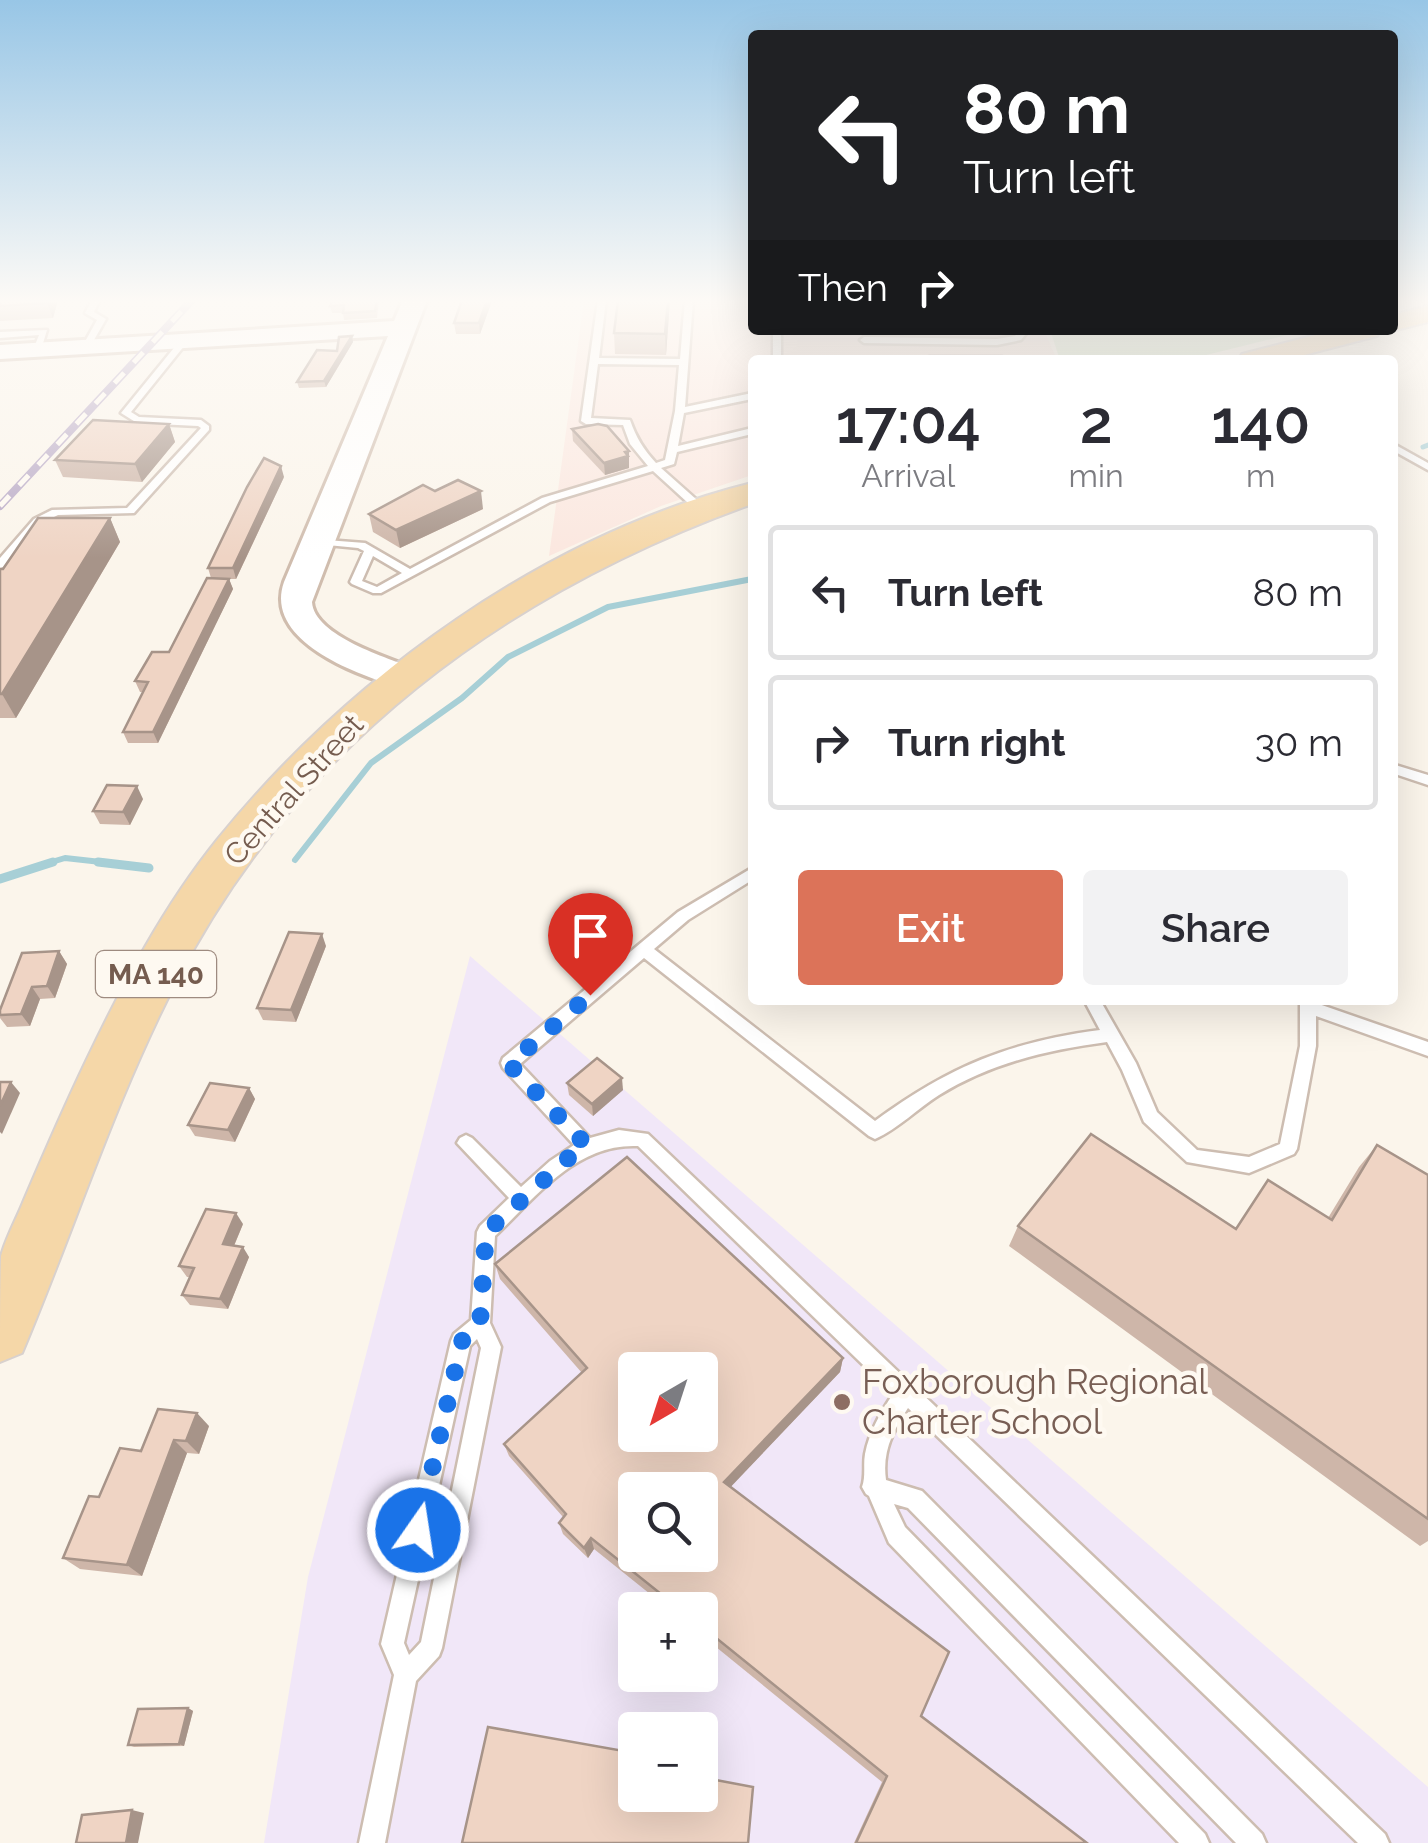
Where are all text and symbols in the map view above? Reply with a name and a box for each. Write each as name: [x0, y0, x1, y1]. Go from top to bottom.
text: 80 m: [963, 67, 1130, 149]
icon: left: [798, 70, 928, 200]
text: Turn left: [963, 151, 1135, 204]
icon: right: [908, 260, 963, 315]
text: Then: [798, 265, 888, 310]
text: 17:04: [836, 387, 981, 457]
text: 2: [1080, 387, 1113, 457]
text: 140: [1211, 387, 1310, 457]
text: Arrival: [861, 457, 955, 494]
text: min: [1069, 457, 1124, 494]
text: m: [1246, 457, 1276, 494]
icon: left: [803, 565, 858, 620]
text: Turn left: [888, 570, 1043, 615]
text: 80 m: [1253, 570, 1343, 615]
street label: Central Street: [217, 707, 370, 872]
icon: right: [803, 715, 858, 770]
text: Turn right: [888, 720, 1065, 765]
text: 30 m: [1255, 720, 1343, 765]
button: Exit: [798, 870, 1063, 985]
button: Share: [1083, 870, 1348, 985]
pin: [548, 893, 633, 996]
icon: arrive: [563, 908, 618, 963]
road number: MA 140: [96, 951, 216, 997]
north arrow: [618, 1352, 718, 1452]
map controls: [618, 1352, 718, 1812]
place label: Foxborough Regional Charter School: [862, 1361, 1208, 1442]
marker: Foxborough Regional Charter School: [831, 1391, 853, 1413]
button: search: [618, 1472, 718, 1572]
position arrow: [366, 1478, 470, 1582]
button: +: [618, 1592, 718, 1692]
button: −: [618, 1712, 718, 1812]

